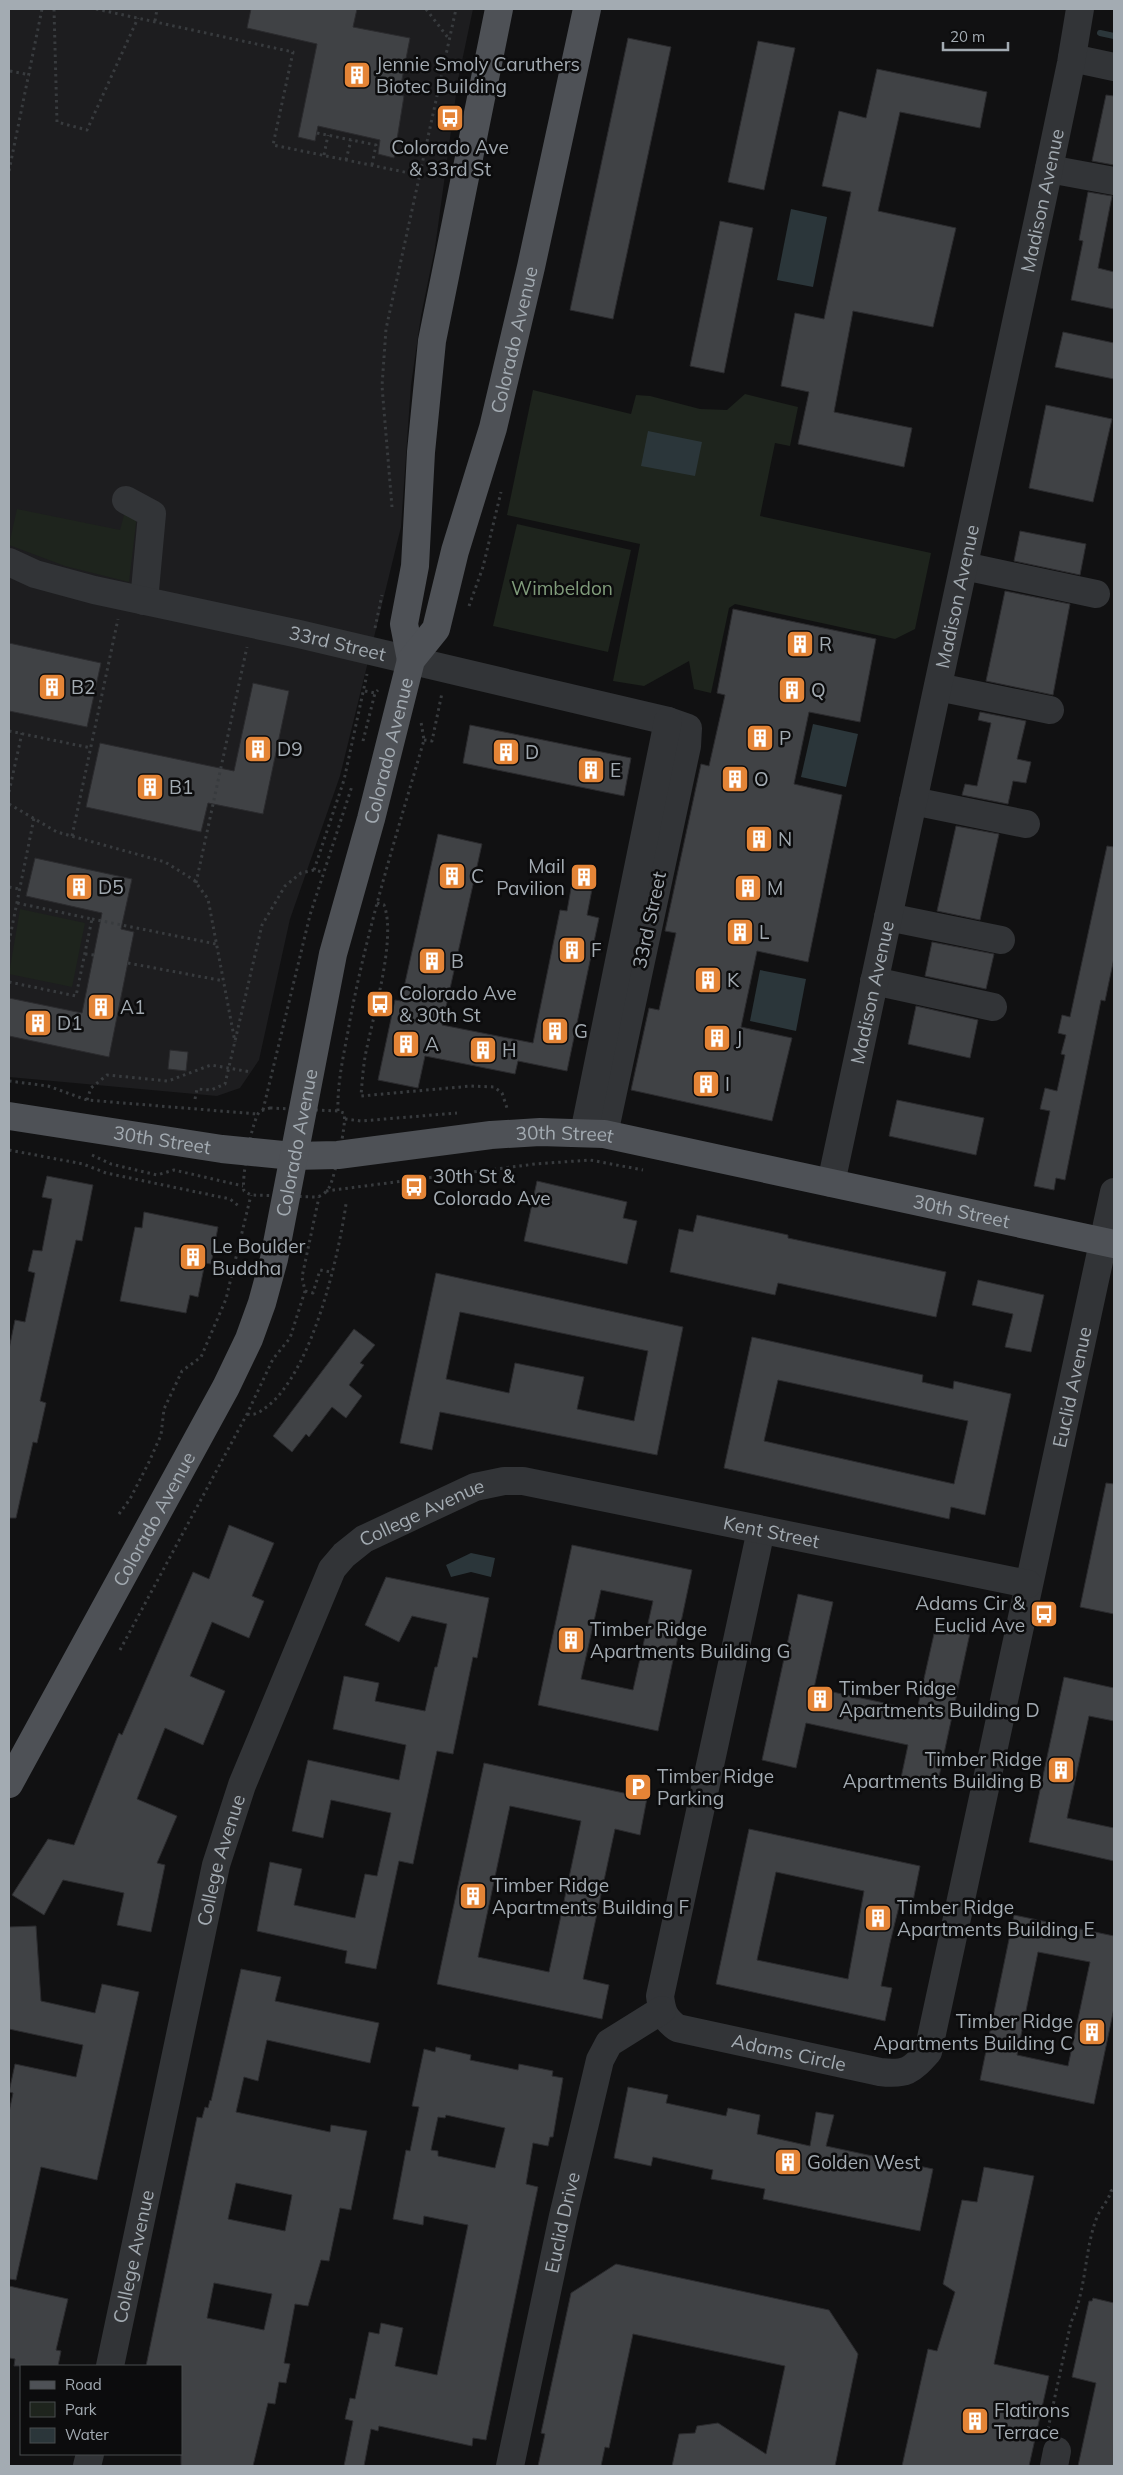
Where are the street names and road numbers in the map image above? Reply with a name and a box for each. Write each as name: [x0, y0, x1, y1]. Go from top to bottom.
street label: Madison Avenue: [1015, 126, 1069, 274]
street label: Colorado Avenue: [485, 264, 543, 416]
street label: Madison Avenue: [930, 522, 984, 670]
street label: 33rd Street: [287, 620, 389, 666]
street label: Colorado Avenue: [358, 675, 418, 826]
street label: 33rd Street: [627, 869, 671, 971]
street label: Madison Avenue: [845, 918, 899, 1066]
street label: Colorado Avenue: [270, 1067, 323, 1219]
street label: 30th Street: [112, 1120, 213, 1159]
street label: 30th Street: [515, 1120, 616, 1148]
street label: 30th Street: [911, 1189, 1012, 1233]
street label: Euclid Avenue: [1047, 1324, 1097, 1450]
street label: Colorado Avenue: [107, 1447, 200, 1591]
street label: College Avenue: [355, 1473, 486, 1552]
street label: Kent Street: [721, 1510, 822, 1553]
street label: College Avenue: [191, 1791, 250, 1928]
street label: Adams Circle: [730, 2028, 848, 2076]
street label: Euclid Drive: [539, 2170, 585, 2275]
street label: College Avenue: [107, 2188, 159, 2325]

